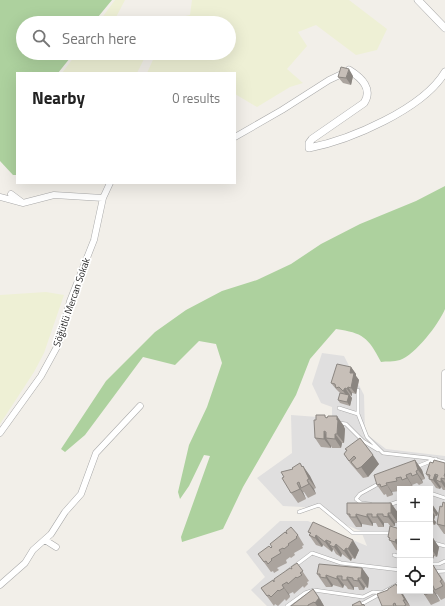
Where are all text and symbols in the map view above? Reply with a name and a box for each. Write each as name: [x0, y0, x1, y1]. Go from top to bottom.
search box: [16, 16, 236, 60]
icon: search: [30, 27, 52, 49]
text: Search here: [62, 27, 136, 50]
text: Nearby: [32, 85, 85, 111]
text: 0 results: [172, 88, 220, 108]
street label: Söğütlü Mercan Sokak: [49, 255, 94, 349]
map controls: [397, 486, 433, 594]
button: +: [397, 486, 433, 522]
button: −: [397, 522, 433, 558]
button: locate: [397, 558, 433, 594]

